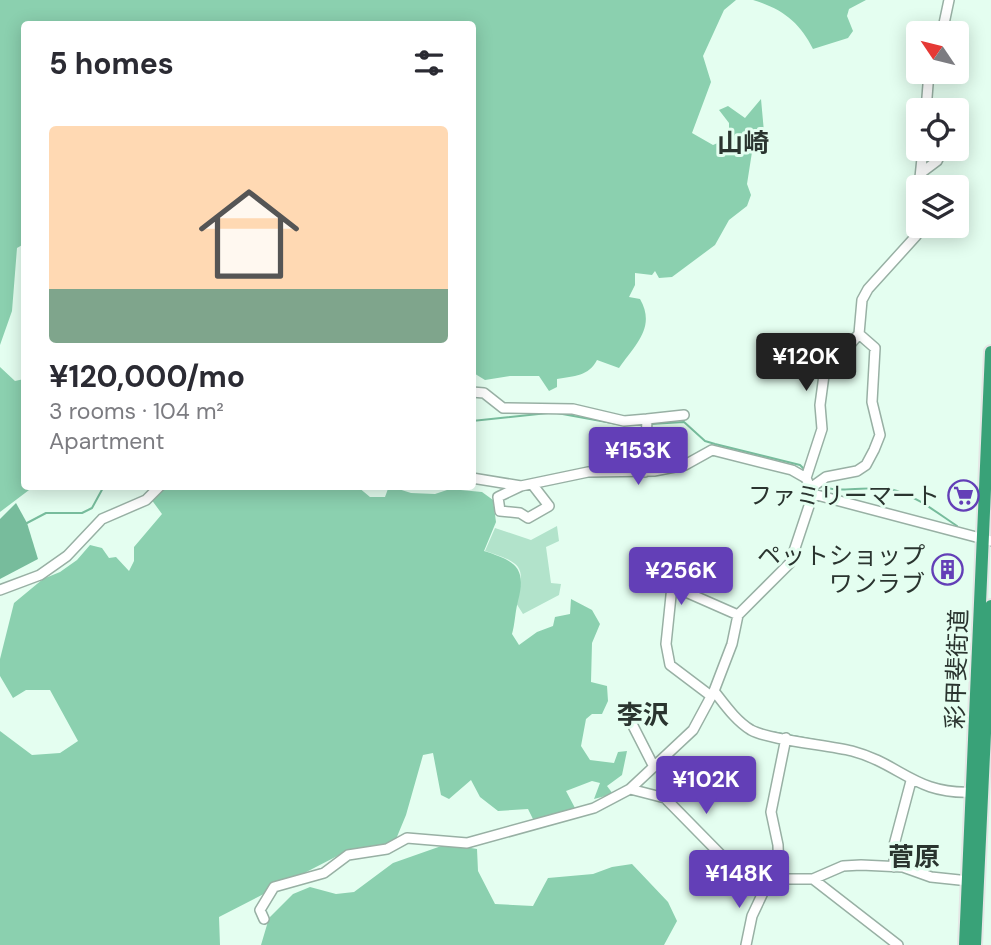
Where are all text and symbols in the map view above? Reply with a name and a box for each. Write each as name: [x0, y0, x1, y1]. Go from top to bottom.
north arrow: [906, 21, 970, 84]
map controls: [906, 21, 969, 238]
text: 5 homes: [49, 44, 174, 83]
icon: filters: [410, 44, 448, 82]
button: locate: [906, 98, 969, 161]
district label: 山崎: [717, 126, 769, 160]
icon: home: [186, 171, 312, 297]
button: layers: [906, 175, 969, 238]
pin: ¥120K: [757, 334, 855, 393]
text: ¥120K: [772, 341, 840, 371]
text: ¥120,000/mo: [49, 357, 245, 396]
text: 3 rooms · 104 m²: [49, 396, 224, 426]
text: Apartment: [49, 426, 164, 456]
pin: ¥153K: [589, 428, 687, 487]
text: ¥153K: [605, 435, 671, 465]
supermarket icon: ファミリーマート: [946, 479, 980, 513]
place label: ファミリーマート: [748, 480, 940, 511]
place label: ペットショップ ワンラブ: [757, 540, 925, 599]
pin: ¥256K: [632, 548, 730, 607]
building icon: ペットショップ ワンラブ: [931, 553, 965, 587]
text: ¥256K: [645, 555, 717, 585]
street label: 彩甲斐街道: [939, 608, 974, 729]
district label: 李沢: [617, 698, 669, 732]
pin: ¥102K: [657, 756, 755, 816]
text: ¥102K: [672, 764, 740, 794]
district label: 菅原: [888, 840, 940, 874]
pin: ¥148K: [690, 850, 788, 910]
text: ¥148K: [705, 858, 773, 888]

